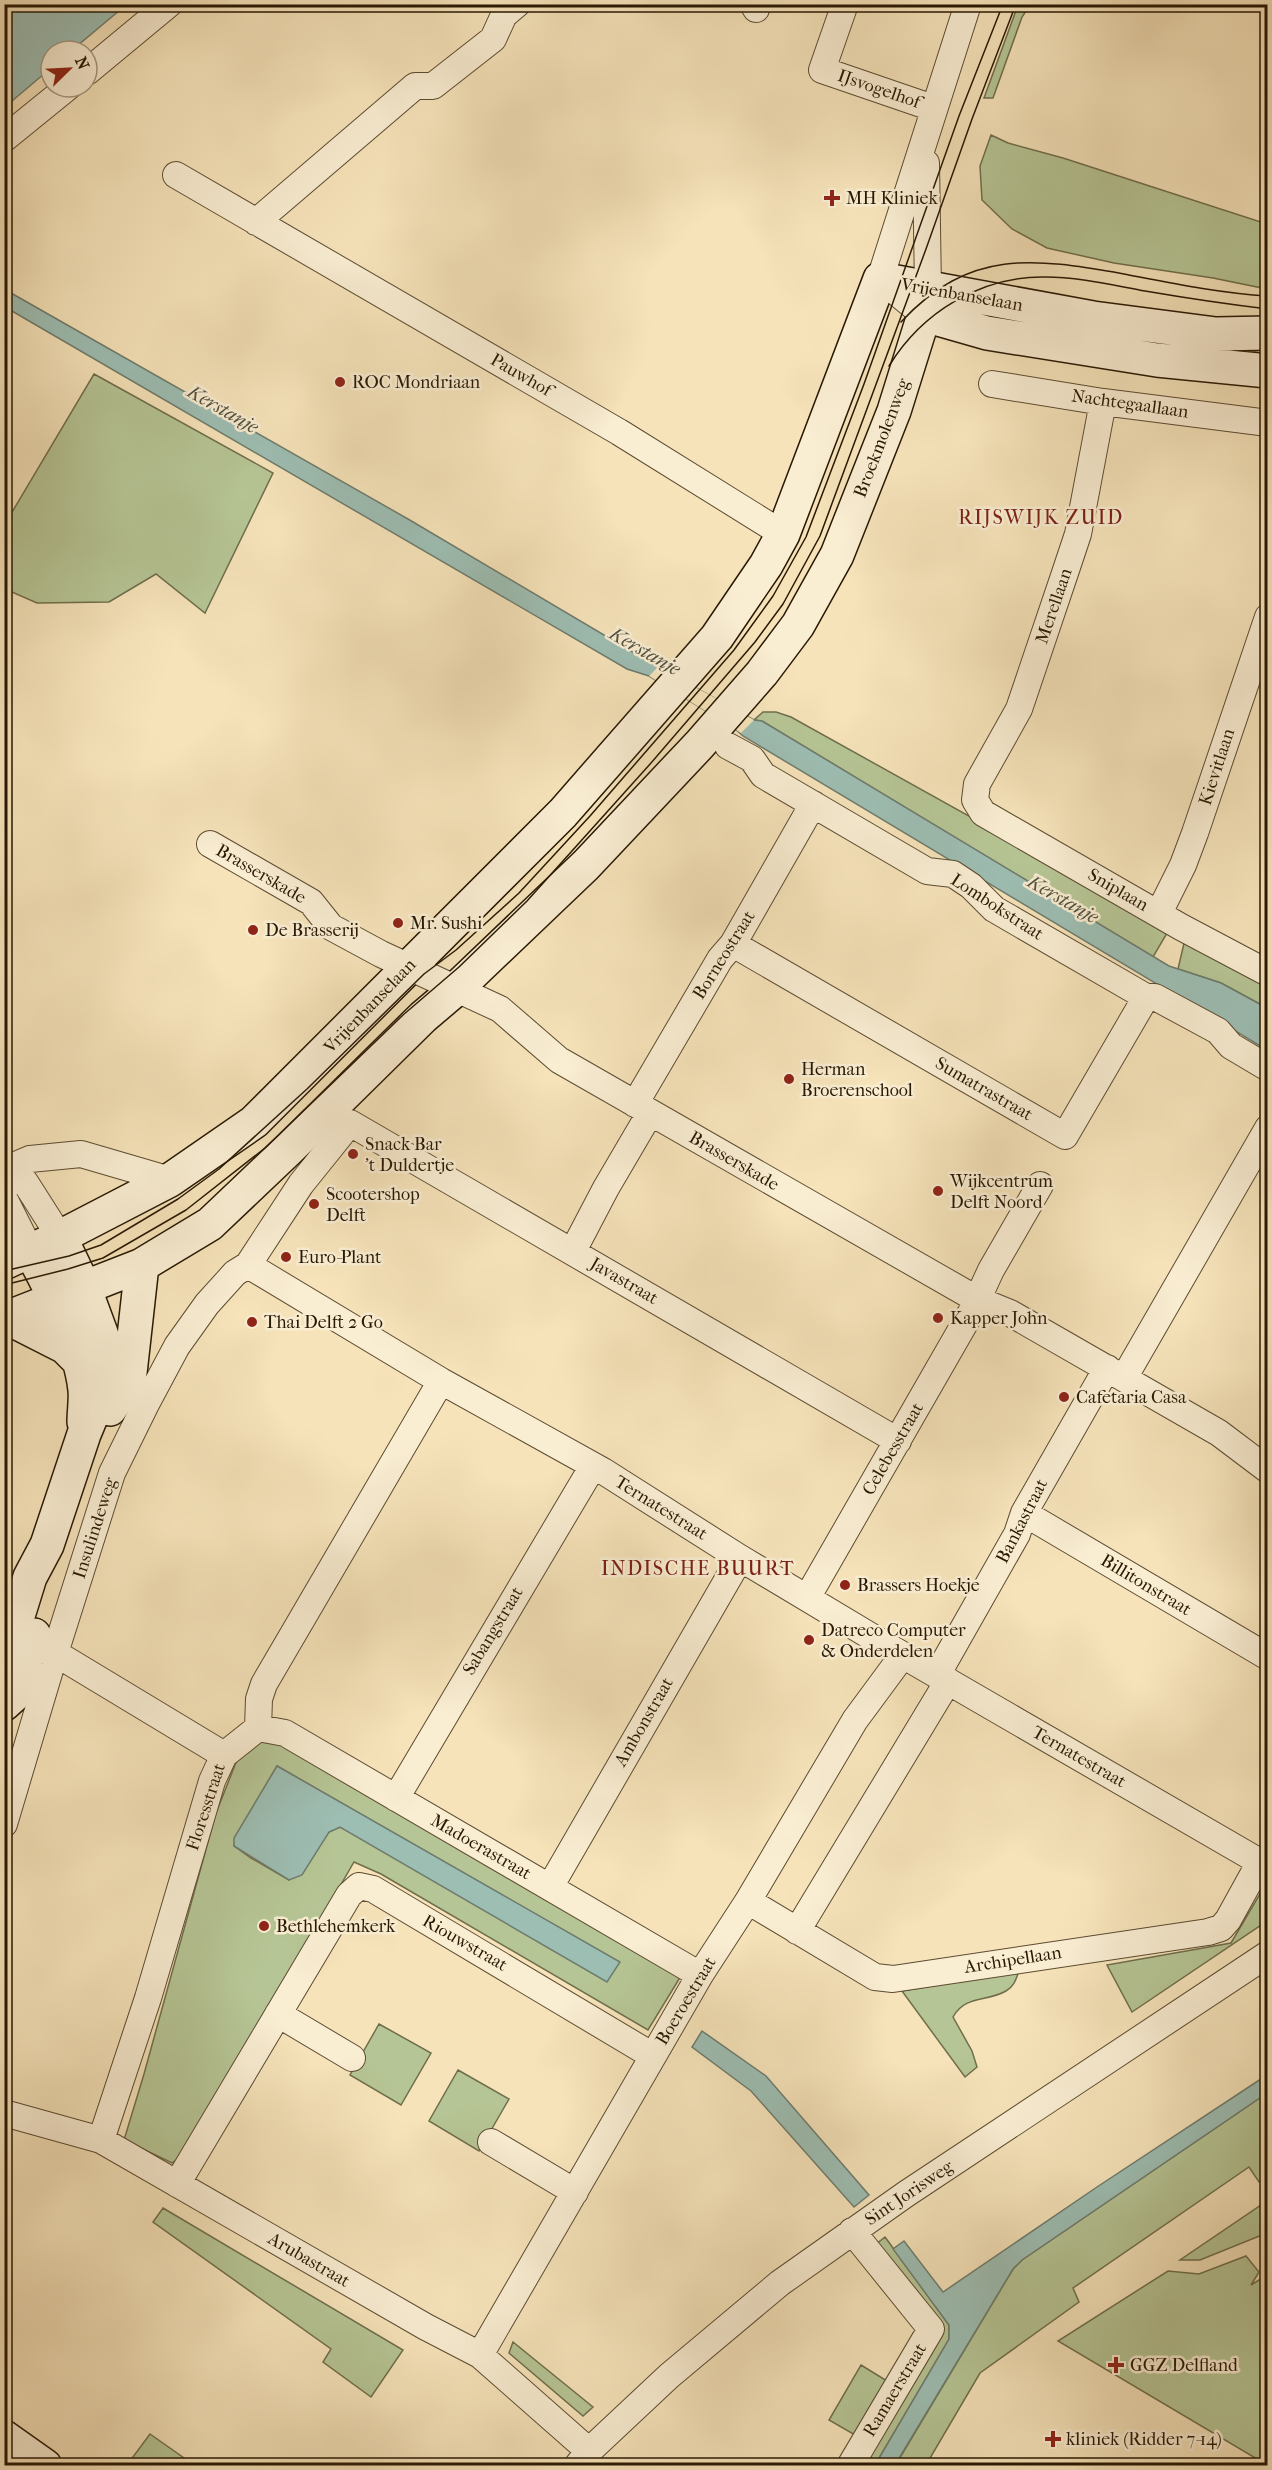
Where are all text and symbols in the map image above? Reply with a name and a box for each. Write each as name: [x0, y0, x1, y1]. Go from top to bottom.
north arrow: [39, 39, 99, 99]
text: N: [71, 54, 94, 73]
street label: IJsvogelhof: [835, 65, 927, 114]
place label: MH Kliniek: [846, 188, 938, 209]
marker: MH Kliniek: [823, 189, 841, 207]
street label: Vrijenbanselaan: [898, 274, 1025, 316]
street label: Pauwhof: [487, 349, 559, 403]
place label: ROC Mondriaan: [352, 372, 481, 393]
marker: ROC Mondriaan: [333, 375, 347, 389]
street label: Broekmolenweg: [850, 375, 914, 500]
water label: Kerstanje: [182, 379, 263, 439]
street label: Nachtegaallaan: [1070, 385, 1190, 423]
district label: RIJSWIJK ZUID: [958, 506, 1124, 529]
street label: Merellaan: [1031, 565, 1077, 647]
water label: Kerstanje: [604, 621, 685, 681]
street label: Kievitlaan: [1195, 725, 1239, 808]
street label: Brasserskade: [212, 840, 310, 908]
street label: Sniplaan: [1084, 864, 1153, 916]
street label: Lombokstraat: [947, 869, 1048, 945]
water label: Kerstanje: [1022, 869, 1103, 929]
street label: Borneostraat: [688, 906, 760, 1003]
place label: Mr. Sushi: [410, 913, 483, 934]
marker: Mr. Sushi: [391, 916, 405, 930]
place label: De Brasserij: [265, 920, 359, 941]
marker: De Brasserij: [246, 923, 260, 937]
street label: Vrijenbanselaan: [319, 954, 421, 1058]
street label: Sumatrastraat: [932, 1053, 1037, 1126]
place label: Herman Broerenschool: [801, 1059, 913, 1101]
marker: Herman Broerenschool: [782, 1072, 796, 1086]
street label: Brasserskade: [685, 1127, 783, 1195]
place label: Snack Bar 't Duldertje: [365, 1134, 454, 1176]
marker: Snack Bar 't Duldertje: [346, 1147, 360, 1161]
place label: Wijkcentrum Delft Noord: [949, 1171, 1053, 1213]
place label: Scootershop Delft: [326, 1184, 420, 1226]
marker: Wijkcentrum Delft Noord: [931, 1184, 945, 1198]
marker: Scootershop Delft: [307, 1197, 321, 1211]
place label: Euro-Plant: [298, 1247, 382, 1268]
marker: Euro-Plant: [279, 1250, 293, 1264]
street label: Javastraat: [584, 1252, 662, 1309]
place label: Kapper John: [950, 1308, 1048, 1329]
marker: Kapper John: [931, 1311, 945, 1325]
place label: Thai Delft 2 Go: [264, 1312, 383, 1333]
marker: Thai Delft 2 Go: [245, 1315, 259, 1329]
place label: Cafetaria Casa: [1076, 1387, 1187, 1408]
marker: Cafetaria Casa: [1057, 1390, 1071, 1404]
street label: Celebesstraat: [858, 1398, 928, 1499]
street label: Ternatestraat: [611, 1471, 712, 1545]
street label: Insulindeweg: [69, 1474, 121, 1581]
street label: Bankastraat: [992, 1475, 1052, 1567]
street label: Billitonstraat: [1097, 1550, 1196, 1621]
district label: INDISCHE BUURT: [601, 1557, 795, 1580]
place label: Brassers Hoekje: [857, 1575, 980, 1596]
marker: Brassers Hoekje: [838, 1578, 852, 1592]
street label: Sabangstraat: [458, 1583, 528, 1679]
place label: Datreco Computer & Onderdelen: [821, 1620, 966, 1662]
marker: Datreco Computer & Onderdelen: [802, 1633, 816, 1647]
street label: Ambonstraat: [610, 1673, 678, 1771]
street label: Ternatestraat: [1028, 1722, 1130, 1793]
street label: Floresstraat: [182, 1760, 230, 1853]
street label: Madoerastraat: [427, 1810, 535, 1884]
street label: Riouwstraat: [419, 1910, 512, 1976]
place label: Bethlehemkerk: [276, 1916, 396, 1937]
marker: Bethlehemkerk: [257, 1919, 271, 1933]
street label: Archipellaan: [962, 1942, 1064, 1978]
street label: Boeroestraat: [651, 1953, 721, 2049]
street label: Sint Jorisweg: [861, 2156, 957, 2230]
street label: Arubastraat: [263, 2228, 354, 2292]
street label: Ramaerstraat: [859, 2339, 931, 2441]
place label: GGZ Delfland: [1130, 2355, 1238, 2376]
marker: GGZ Delfland: [1107, 2356, 1125, 2374]
place label: kliniek (Ridder 7-14): [1066, 2429, 1222, 2450]
marker: kliniek (Ridder 7-14): [1044, 2430, 1062, 2448]

